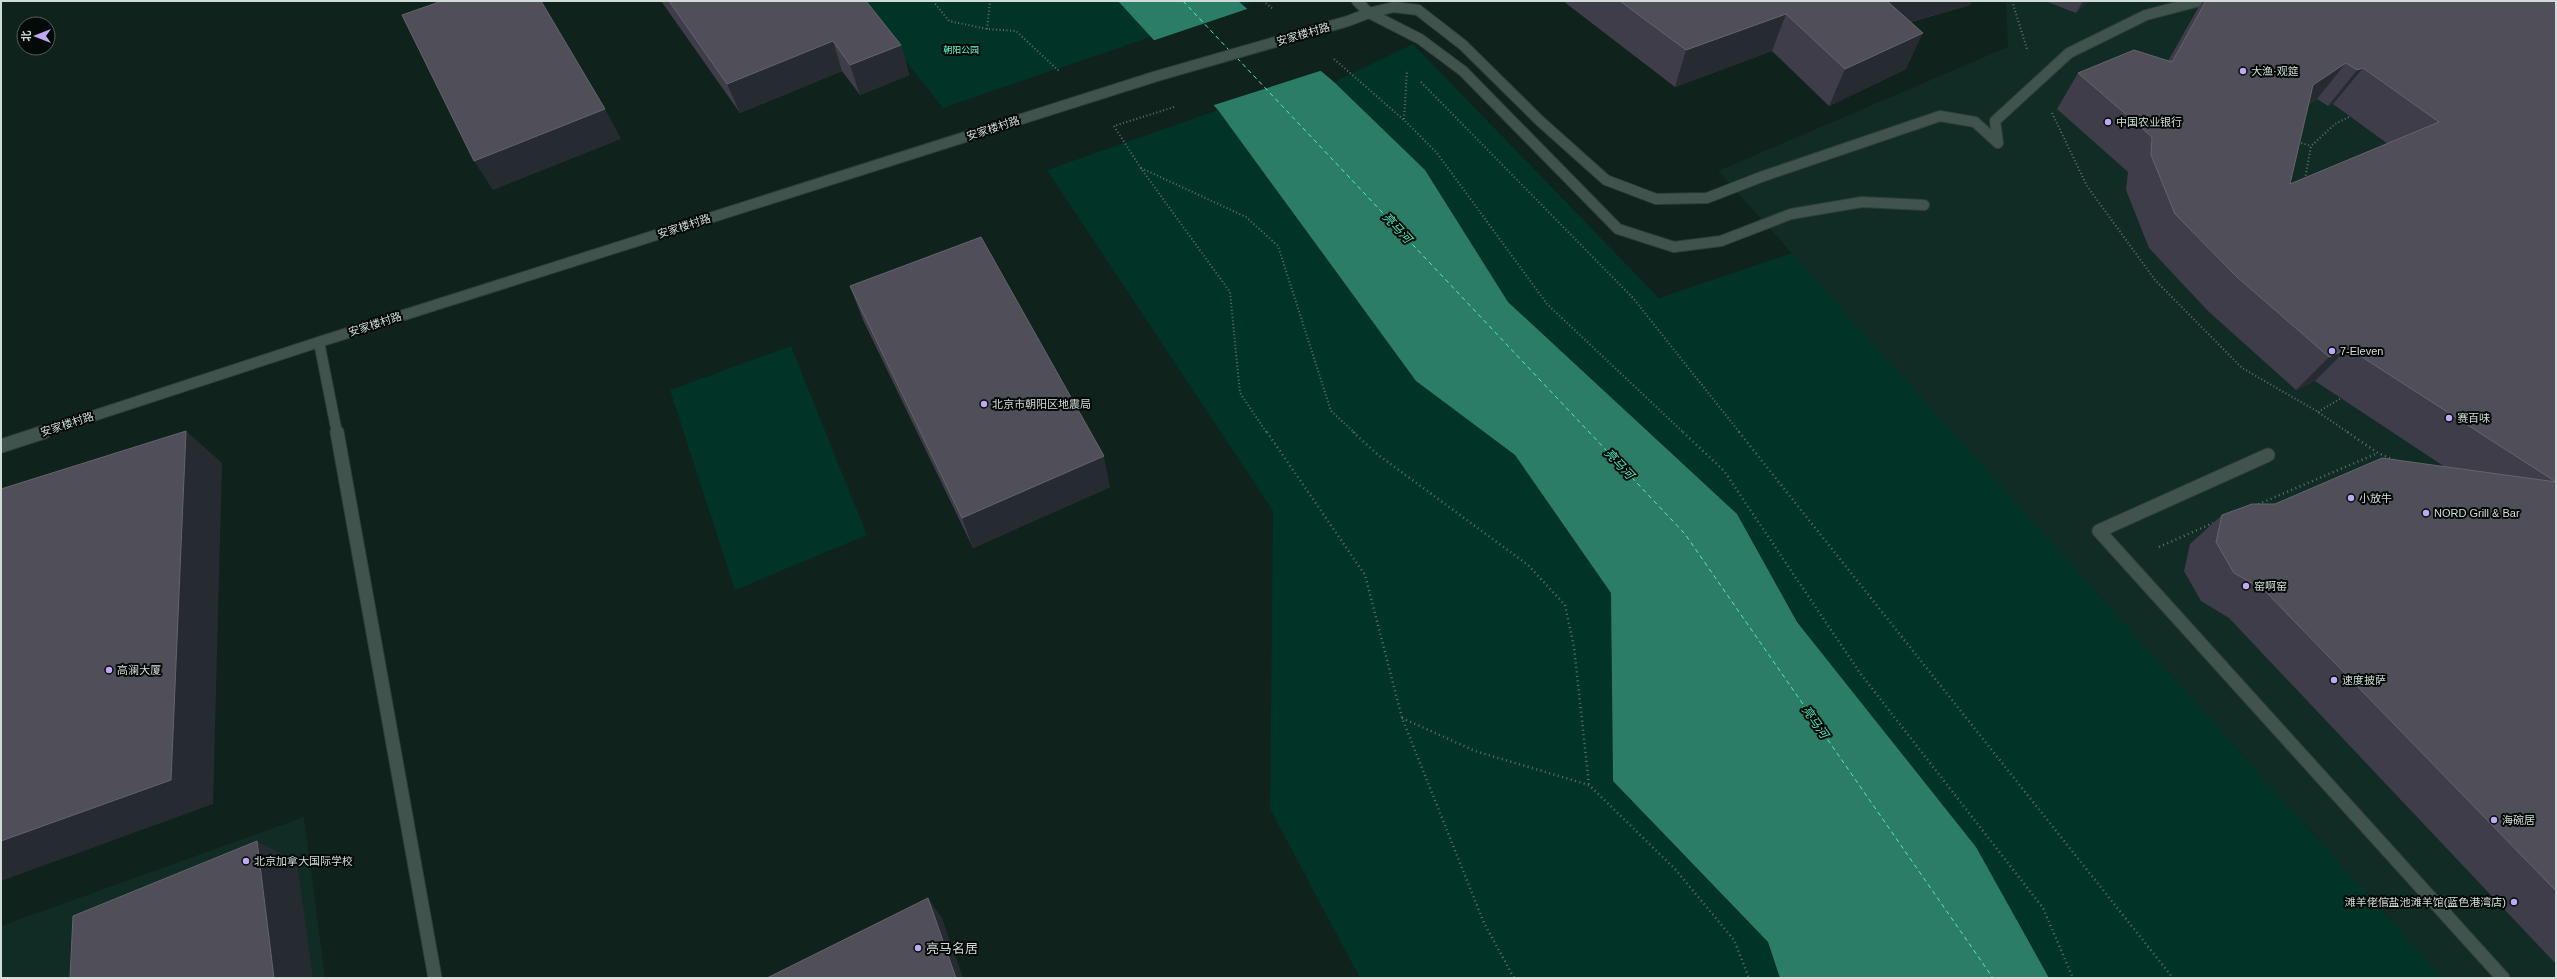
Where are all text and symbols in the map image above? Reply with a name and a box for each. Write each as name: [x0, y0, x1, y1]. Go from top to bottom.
north arrow: [16, 16, 56, 56]
street label: 安家楼村路: [1275, 21, 1331, 47]
text: 北: [20, 31, 32, 42]
park label: 朝阳公园: [943, 45, 979, 55]
place label: 大渔·观筵: [2251, 65, 2299, 77]
marker: 大渔·观筵: [2238, 66, 2248, 76]
street label: 安家楼村路: [965, 114, 1021, 142]
place label: 中国农业银行: [2116, 116, 2182, 128]
marker: 中国农业银行: [2103, 117, 2113, 127]
water label: 亮马河: [1380, 210, 1416, 247]
street label: 安家楼村路: [656, 212, 712, 240]
street label: 安家楼村路: [347, 310, 403, 338]
place label: 7-Eleven: [2340, 345, 2383, 357]
marker: 7-Eleven: [2327, 346, 2337, 356]
place label: 北京市朝阳区地震局: [992, 398, 1091, 410]
marker: 北京市朝阳区地震局: [979, 399, 989, 409]
street label: 安家楼村路: [39, 410, 95, 438]
place label: 赛百味: [2457, 412, 2490, 424]
marker: 赛百味: [2444, 413, 2454, 423]
water label: 亮马河: [1602, 446, 1638, 483]
place label: 小放牛: [2359, 492, 2392, 504]
marker: 小放牛: [2346, 493, 2356, 503]
place label: NORD Grill & Bar: [2434, 507, 2520, 519]
marker: NORD Grill & Bar: [2421, 508, 2431, 518]
place label: 窑啊窑: [2254, 580, 2287, 592]
marker: 窑啊窑: [2241, 581, 2251, 591]
place label: 高澜大厦: [117, 664, 161, 676]
marker: 高澜大厦: [104, 665, 114, 675]
place label: 速度披萨: [2342, 674, 2386, 686]
marker: 速度披萨: [2329, 675, 2339, 685]
water label: 亮马河: [1799, 703, 1832, 742]
place label: 海碗居: [2502, 814, 2535, 826]
marker: 海碗居: [2489, 815, 2499, 825]
place label: 北京加拿大国际学校: [254, 855, 353, 867]
marker: 北京加拿大国际学校: [241, 856, 251, 866]
place label: 滩羊佬倌盐池滩羊馆(蓝色港湾店): [2345, 896, 2506, 908]
marker: 滩羊佬倌盐池滩羊馆(蓝色港湾店): [2509, 897, 2519, 907]
place label: 亮马名居: [926, 941, 978, 956]
marker: 亮马名居: [913, 943, 923, 953]

